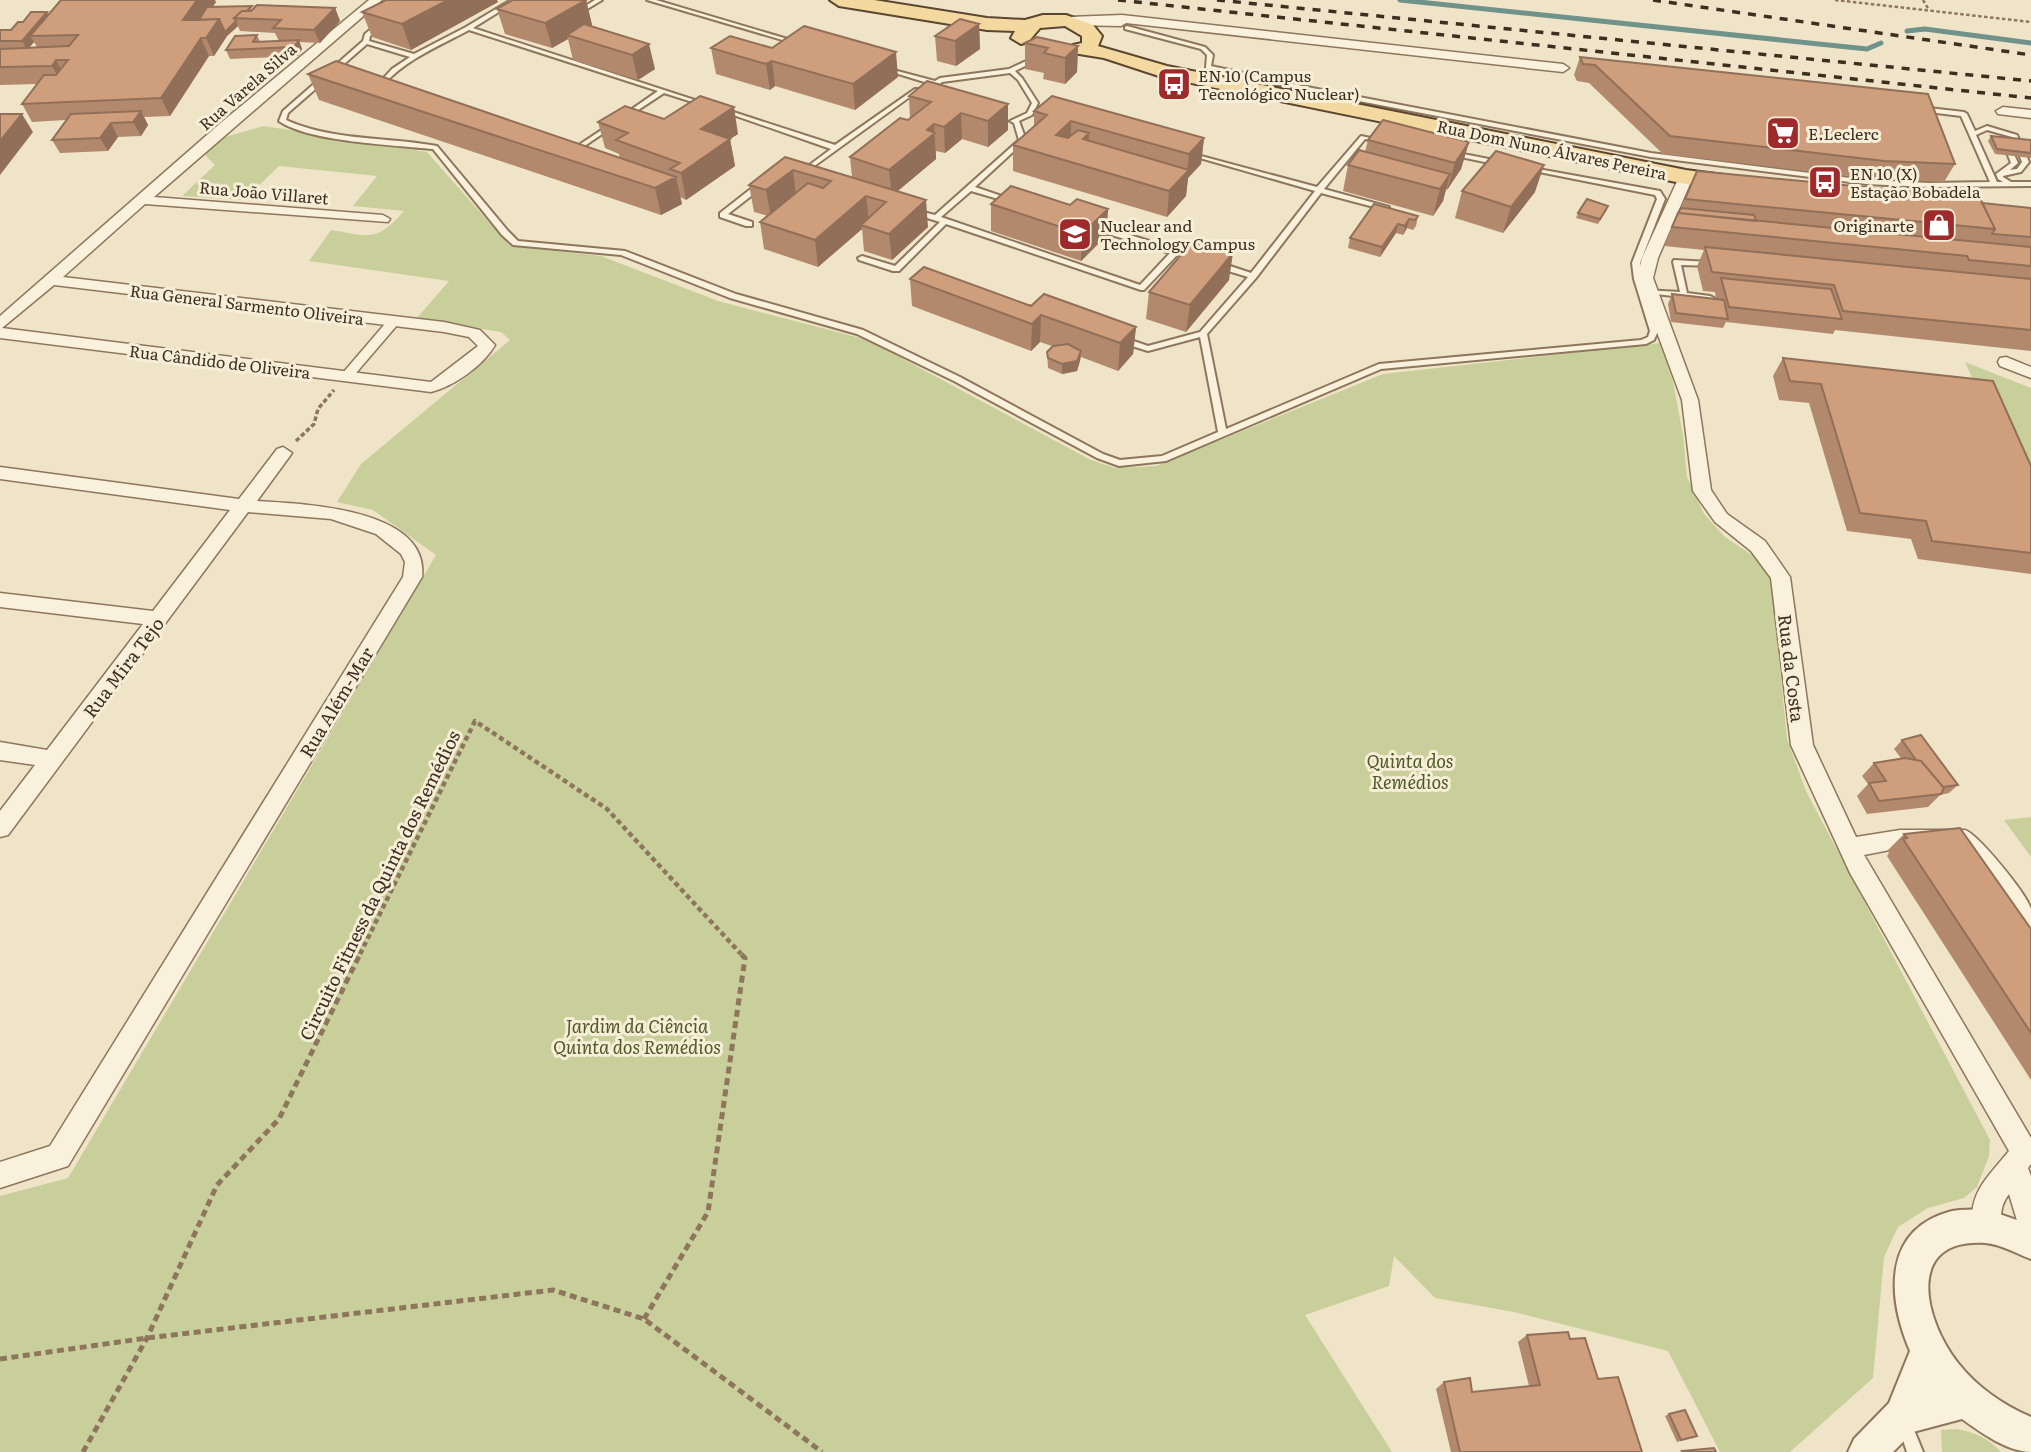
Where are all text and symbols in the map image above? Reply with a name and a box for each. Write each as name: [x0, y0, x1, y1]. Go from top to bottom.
street label: Rua Varela Silva: [193, 37, 301, 135]
place label: EN 10 (Campus Tecnológico Nuclear): [1198, 63, 1360, 105]
bus stop icon: EN 10 (Campus Tecnológico Nuclear): [1155, 65, 1193, 103]
street label: Rua Dom Nuno Álvares Pereira: [1435, 113, 1669, 185]
supermarket icon: E.Leclerc: [1764, 114, 1802, 152]
place label: E.Leclerc: [1808, 121, 1879, 145]
place label: EN 10 (X) Estação Bobadela: [1850, 161, 1981, 203]
bus stop icon: EN 10 (X) Estação Bobadela: [1806, 163, 1844, 201]
street label: Rua João Villaret: [198, 174, 330, 210]
shop icon: Originarte: [1920, 206, 1958, 244]
place label: Nuclear and Technology Campus: [1100, 213, 1255, 255]
place label: Originarte: [1833, 213, 1914, 237]
school or university icon: Nuclear and Technology Campus: [1056, 215, 1094, 253]
street label: Rua General Sarmento Oliveira: [129, 278, 366, 330]
street label: Rua Cândido de Oliveira: [128, 338, 312, 384]
street label: Rua Mira Tejo: [76, 611, 170, 723]
street label: Rua da Costa: [1772, 612, 1812, 724]
street label: Rua Além-Mar: [292, 641, 380, 762]
street label: Circuito Fitness da Quinta dos Remédios: [292, 725, 466, 1045]
park label: Quinta dos Remédios: [1366, 747, 1454, 795]
park label: Jardim da Ciência Quinta dos Remédios: [553, 1012, 721, 1060]

